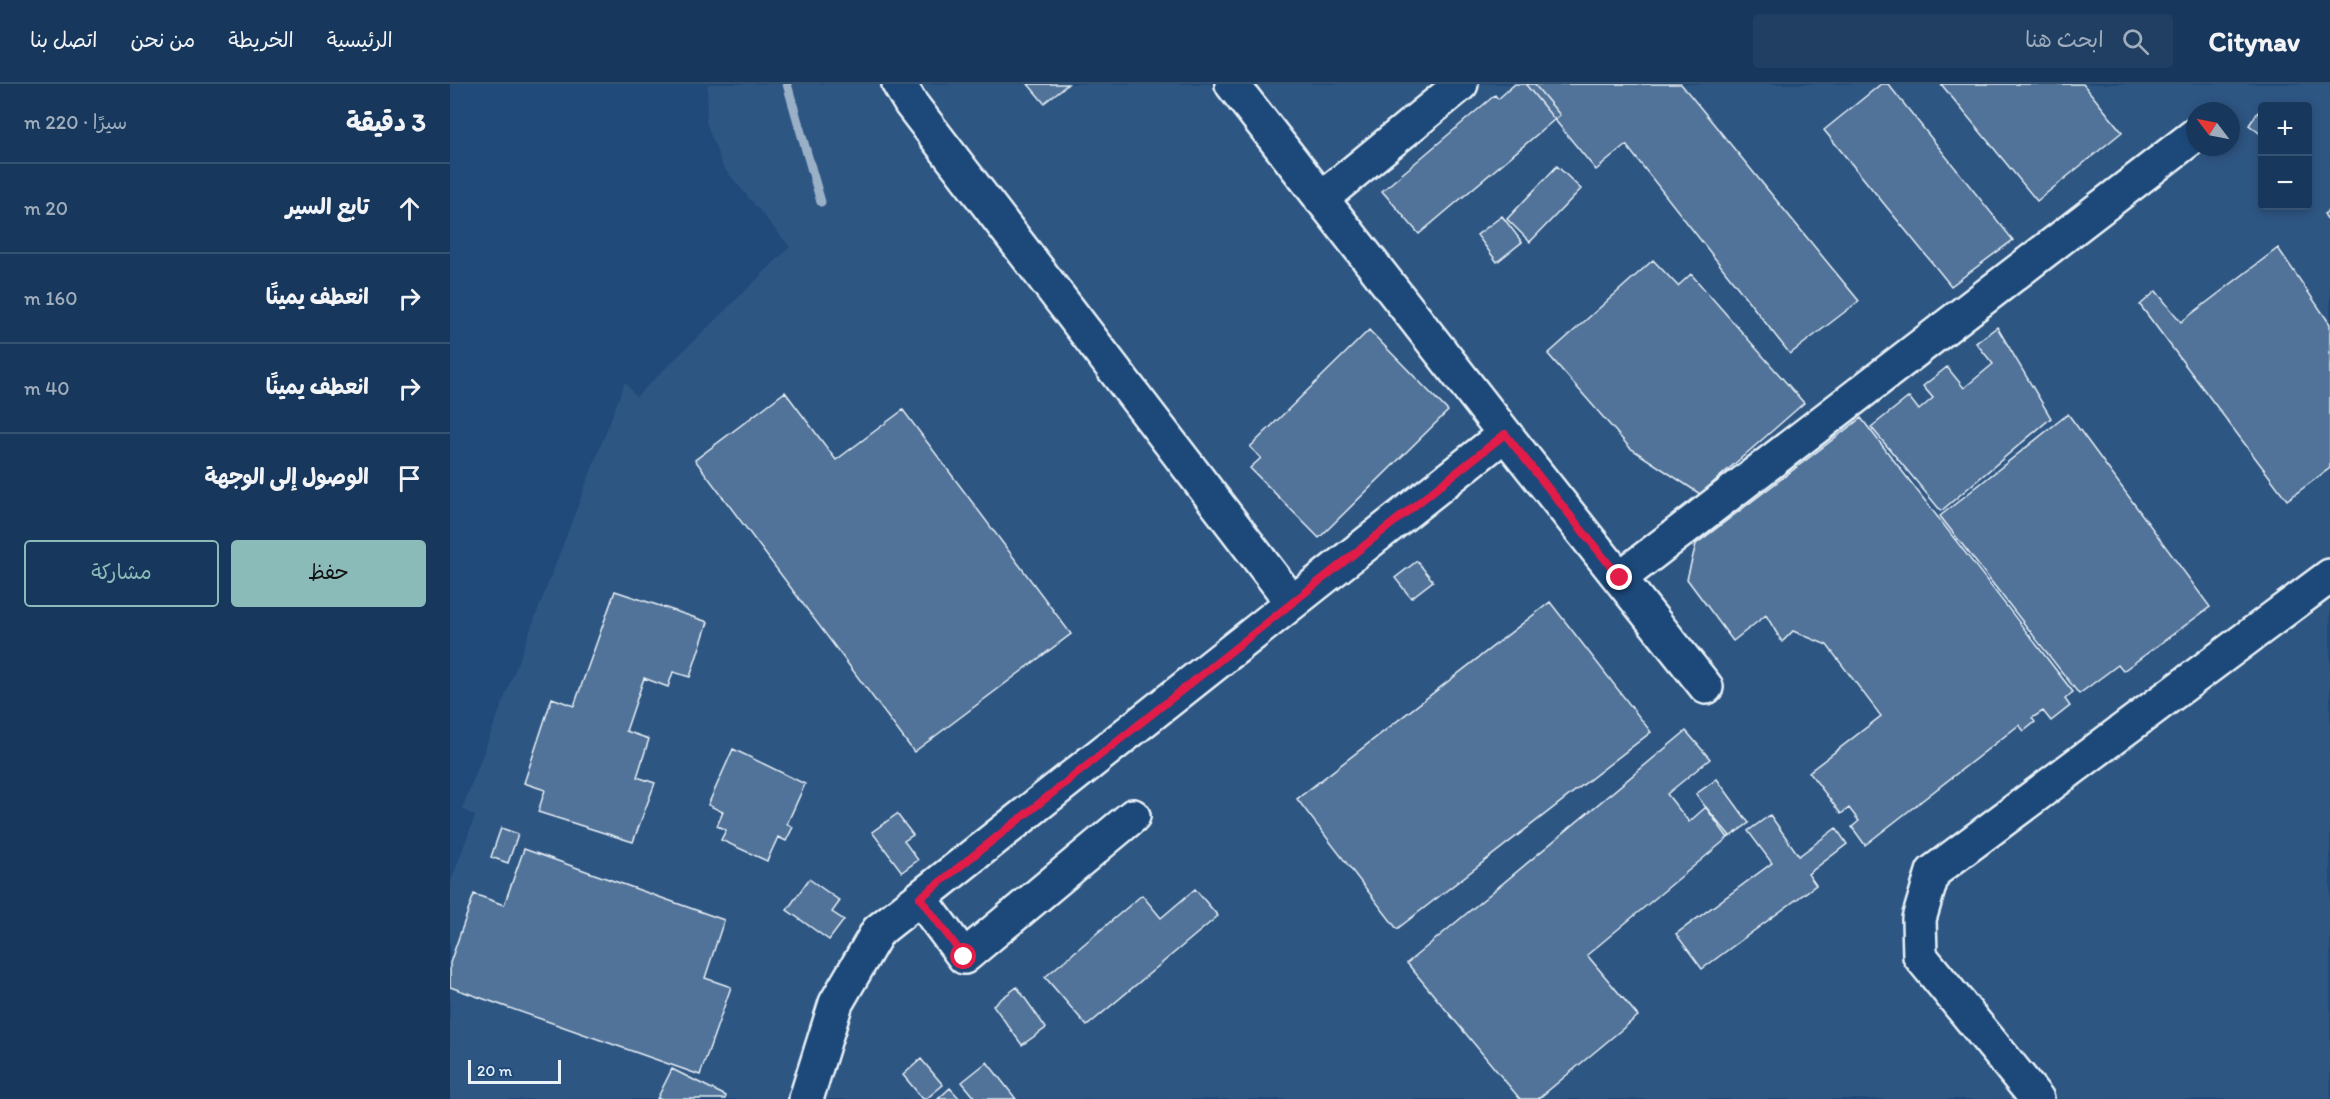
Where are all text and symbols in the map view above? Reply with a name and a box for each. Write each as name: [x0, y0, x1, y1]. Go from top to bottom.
search box: [1753, 14, 2173, 68]
text: Citynav: [2209, 24, 2300, 58]
icon: search: [2119, 25, 2152, 58]
text: ابحث هنا: [2025, 26, 2104, 53]
text: اتصل بنا: [30, 27, 98, 52]
text: من نحن: [131, 27, 195, 52]
text: الخريطة: [228, 27, 294, 52]
text: الرئيسية: [327, 27, 393, 52]
north arrow: [2186, 102, 2240, 156]
map controls: [2258, 102, 2312, 210]
button: +: [2258, 102, 2312, 156]
text: 3 دقيقة: [346, 106, 426, 138]
text: سيرًا · 220 m: [24, 110, 127, 134]
button: −: [2258, 156, 2312, 210]
icon: ahead: [393, 192, 426, 225]
text: تابع السير: [286, 193, 369, 220]
text: 20 m: [24, 196, 68, 220]
icon: right: [393, 282, 426, 315]
text: انعطف يمينًا: [266, 283, 369, 310]
text: 160 m: [24, 286, 78, 310]
icon: right: [393, 372, 426, 405]
text: انعطف يمينًا: [266, 373, 369, 400]
text: 40 m: [24, 376, 70, 400]
icon: arrive: [393, 462, 426, 495]
text: الوصول إلى الوجهة: [204, 463, 369, 490]
button: مشاركة: [24, 540, 219, 607]
button: حفظ: [231, 540, 426, 607]
route end: [1606, 564, 1632, 590]
route start: [950, 943, 976, 969]
scale bar: [468, 1057, 561, 1084]
text: 20 m: [477, 1061, 512, 1080]

